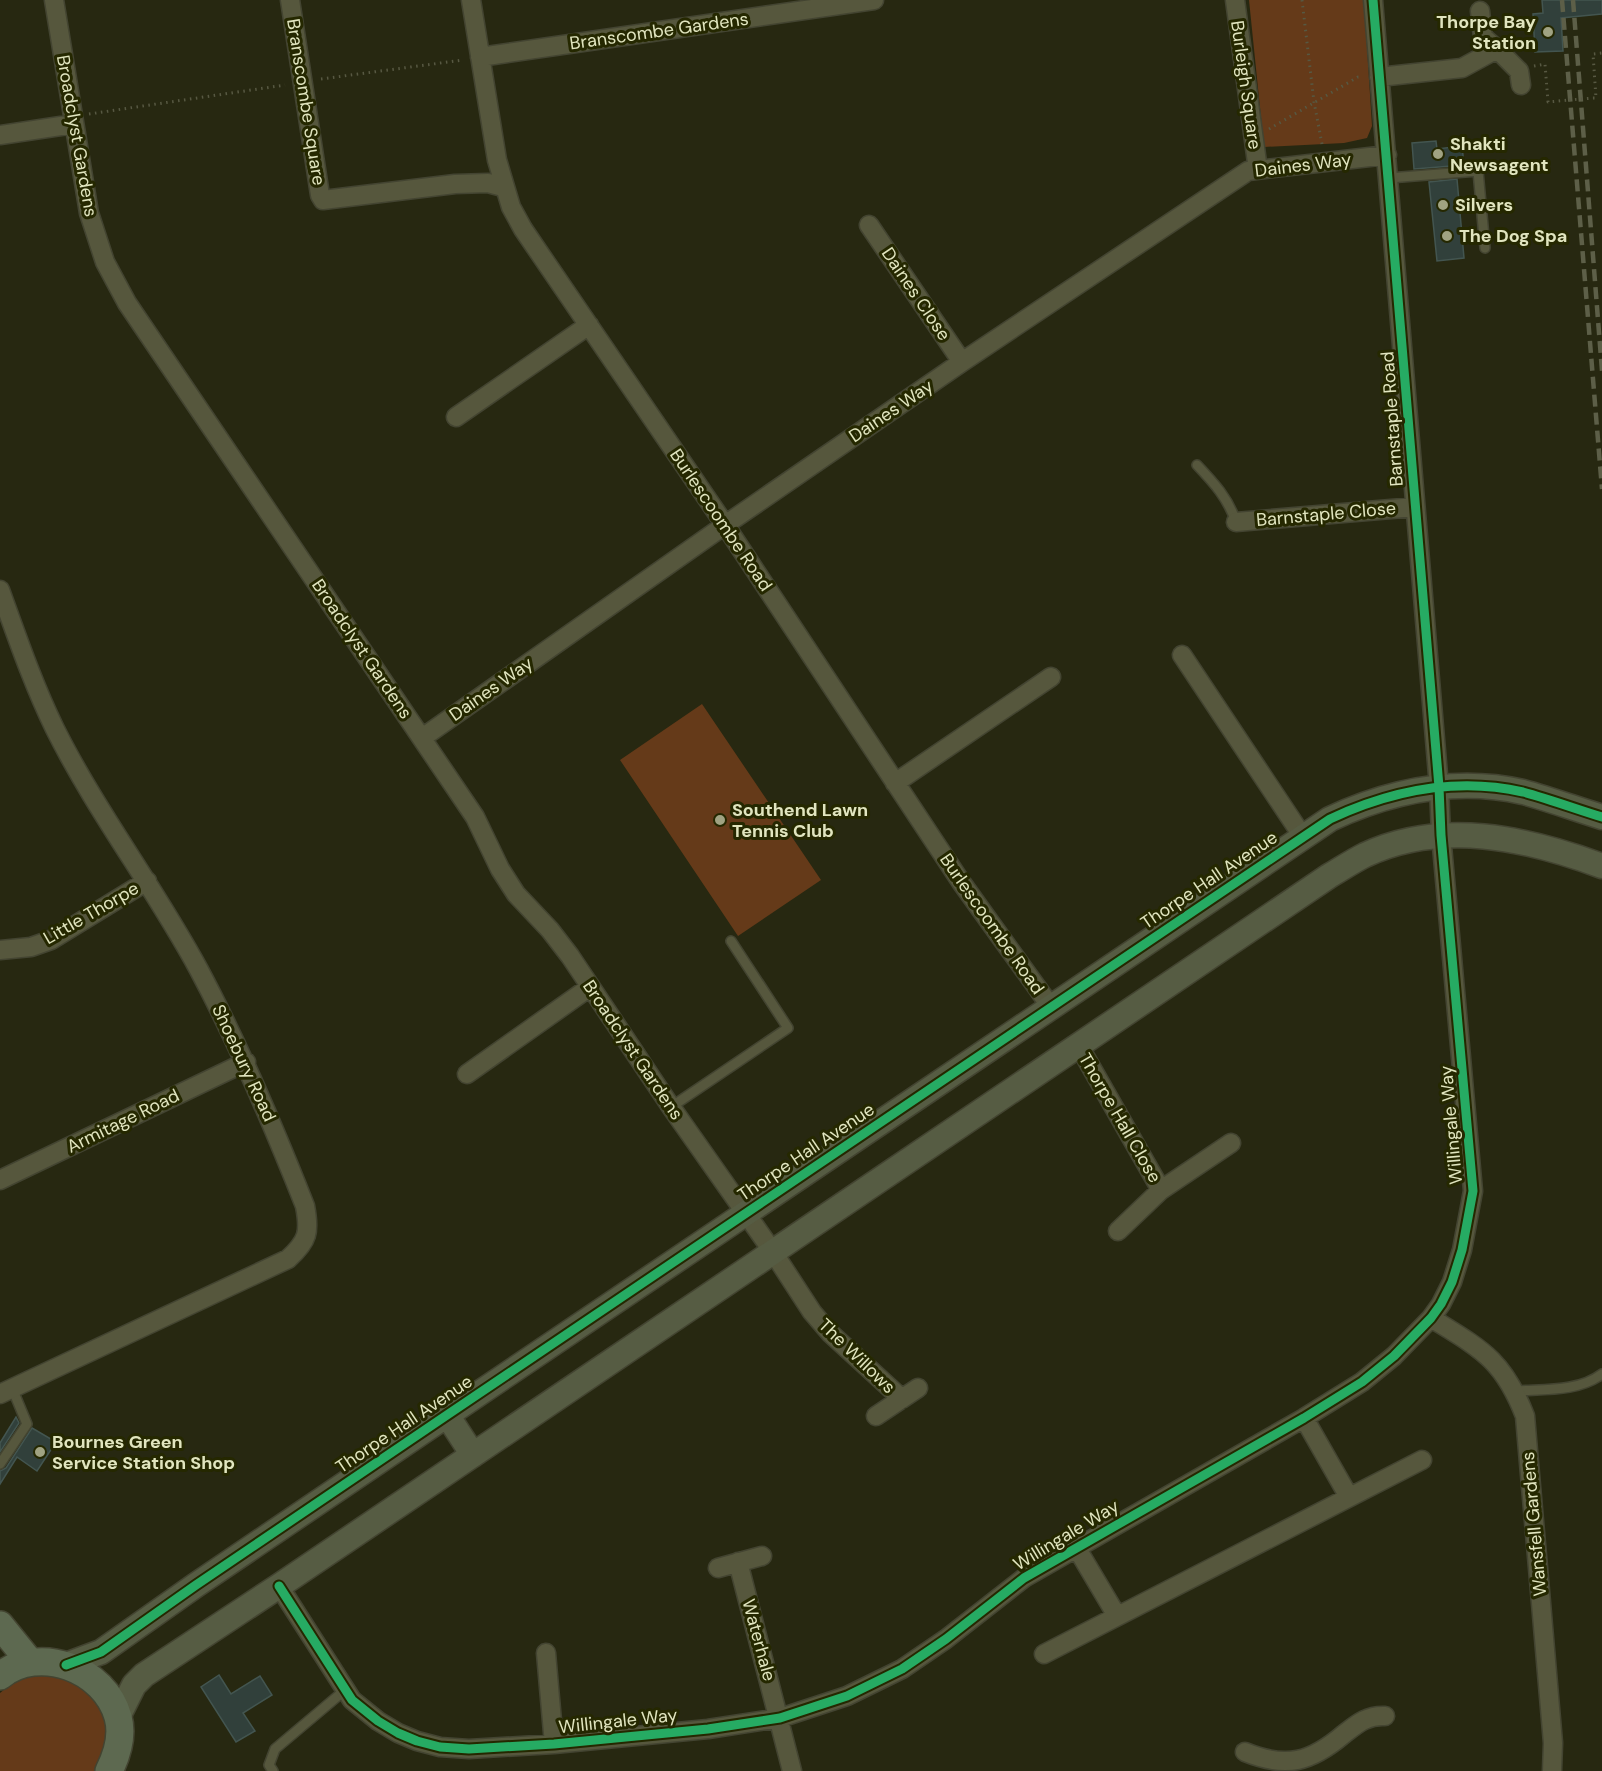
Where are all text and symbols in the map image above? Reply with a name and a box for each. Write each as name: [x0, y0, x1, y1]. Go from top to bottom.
street label: Branscombe Gardens: [568, 7, 750, 55]
place label: Thorpe Bay Station: [1436, 10, 1536, 55]
street label: Branscombe Square: [281, 17, 331, 187]
street label: Burleigh Square: [1225, 19, 1267, 151]
marker: Thorpe Bay Station: [1541, 25, 1555, 39]
street label: Broadclyst Gardens: [51, 53, 103, 219]
place label: Shakti Newsagent: [1450, 132, 1549, 177]
street label: Daines Way: [1253, 147, 1353, 183]
marker: Shakti Newsagent: [1431, 147, 1445, 161]
place label: Silvers: [1455, 193, 1513, 217]
marker: Silvers: [1436, 198, 1450, 212]
place label: The Dog Spa: [1459, 224, 1567, 248]
marker: The Dog Spa: [1440, 229, 1454, 243]
street label: Daines Close: [876, 243, 956, 345]
street label: Barnstaple Road: [1375, 351, 1409, 487]
street label: Daines Way: [844, 374, 938, 448]
street label: Burlescoombe Road: [664, 444, 778, 596]
street label: Barnstaple Close: [1255, 496, 1397, 532]
street label: Broadclyst Gardens: [306, 574, 418, 724]
street label: Daines Way: [444, 651, 538, 727]
place label: Southend Lawn Tennis Club: [732, 798, 868, 843]
marker: Southend Lawn Tennis Club: [713, 813, 727, 827]
street label: Thorpe Hall Avenue: [1136, 825, 1282, 935]
street label: Burlescoombe Road: [934, 849, 1050, 999]
street label: Little Thorpe: [39, 876, 143, 950]
street label: Broadclyst Gardens: [577, 975, 689, 1125]
street label: Shoebury Road: [206, 1001, 282, 1125]
street label: Thorpe Hall Close: [1073, 1049, 1167, 1187]
street label: Willingale Way: [1434, 1065, 1468, 1185]
street label: Armitage Road: [63, 1083, 183, 1159]
street label: Thorpe Hall Avenue: [733, 1097, 879, 1207]
street label: The Willows: [813, 1313, 901, 1399]
street label: Thorpe Hall Avenue: [331, 1369, 477, 1479]
place label: Bournes Green Service Station Shop: [52, 1430, 235, 1475]
marker: Bournes Green Service Station Shop: [33, 1445, 47, 1459]
street label: Wansfell Gardens: [1516, 1451, 1552, 1597]
street label: Willingale Way: [1009, 1494, 1123, 1576]
street label: Waterhale: [737, 1596, 781, 1684]
street label: Willingale Way: [557, 1703, 679, 1739]

